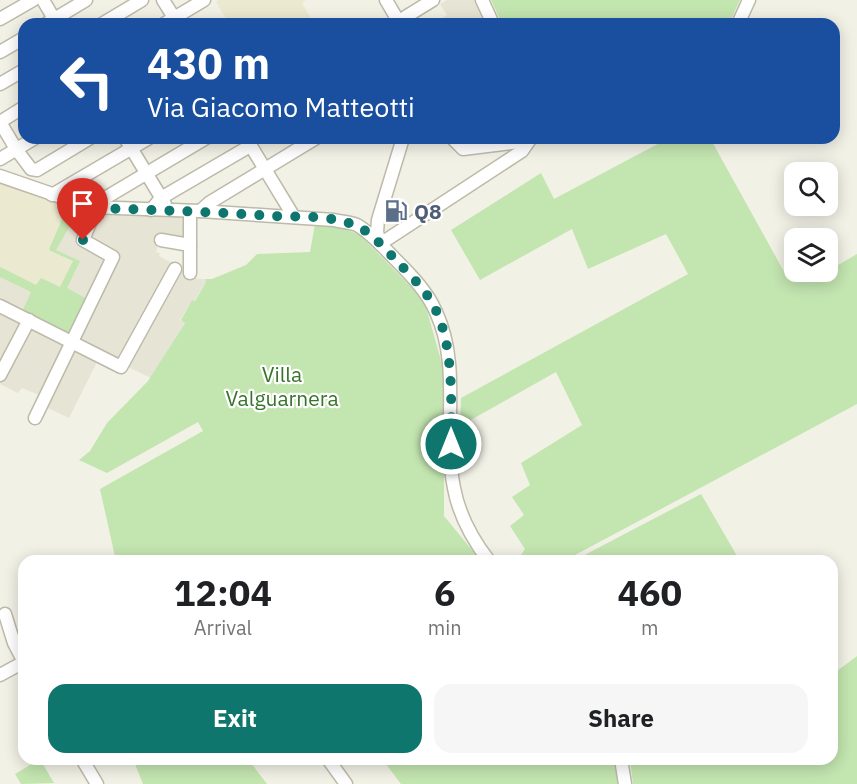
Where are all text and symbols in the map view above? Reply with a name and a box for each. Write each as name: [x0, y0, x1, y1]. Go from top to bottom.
text: 430 m: [147, 36, 270, 91]
icon: left: [48, 42, 126, 120]
text: Via Giacomo Matteotti: [147, 89, 415, 124]
map controls: [784, 162, 838, 282]
button: search: [784, 162, 838, 216]
pin: [57, 178, 108, 240]
icon: arrive: [66, 187, 99, 220]
place label: Q8: [414, 197, 442, 225]
fuel station icon: Q8: [383, 198, 409, 224]
button: layers: [784, 228, 838, 282]
park label: Villa Valguarnera: [225, 360, 339, 412]
position arrow: [419, 412, 483, 476]
text: 12:04: [174, 569, 272, 616]
text: 6: [434, 569, 456, 616]
text: 460: [617, 569, 682, 616]
text: Arrival: [194, 614, 252, 641]
text: min: [428, 614, 462, 641]
text: m: [641, 614, 659, 641]
button: Exit: [48, 684, 422, 753]
button: Share: [434, 684, 808, 753]

